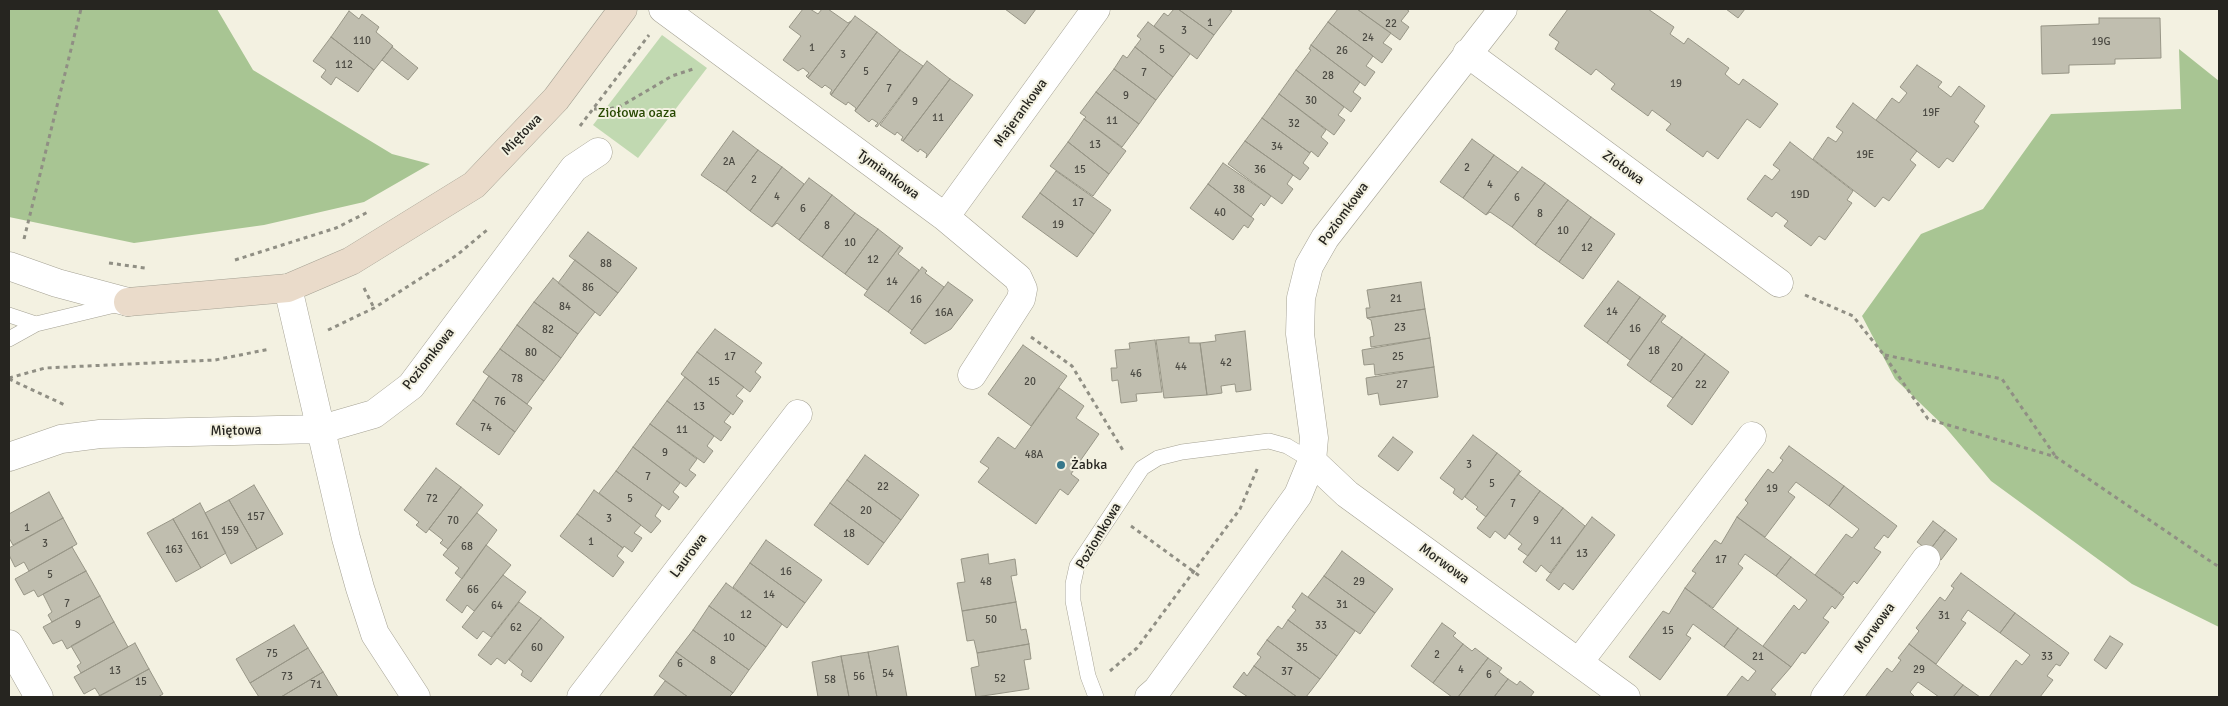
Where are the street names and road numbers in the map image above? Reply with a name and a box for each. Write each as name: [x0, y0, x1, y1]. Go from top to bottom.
street label: Majerankowa: [991, 76, 1051, 150]
street label: Miętowa: [498, 111, 546, 159]
street label: Tymiankowa: [853, 147, 923, 203]
street label: Ziołowa: [1599, 147, 1647, 189]
street label: Poziomkowa: [1315, 179, 1373, 249]
street label: Poziomkowa: [400, 325, 458, 393]
street label: Miętowa: [210, 422, 262, 440]
street label: Poziomkowa: [1073, 500, 1125, 572]
street label: Laurowa: [667, 531, 711, 581]
street label: Morwowa: [1416, 540, 1472, 588]
street label: Morwowa: [1851, 600, 1899, 656]

